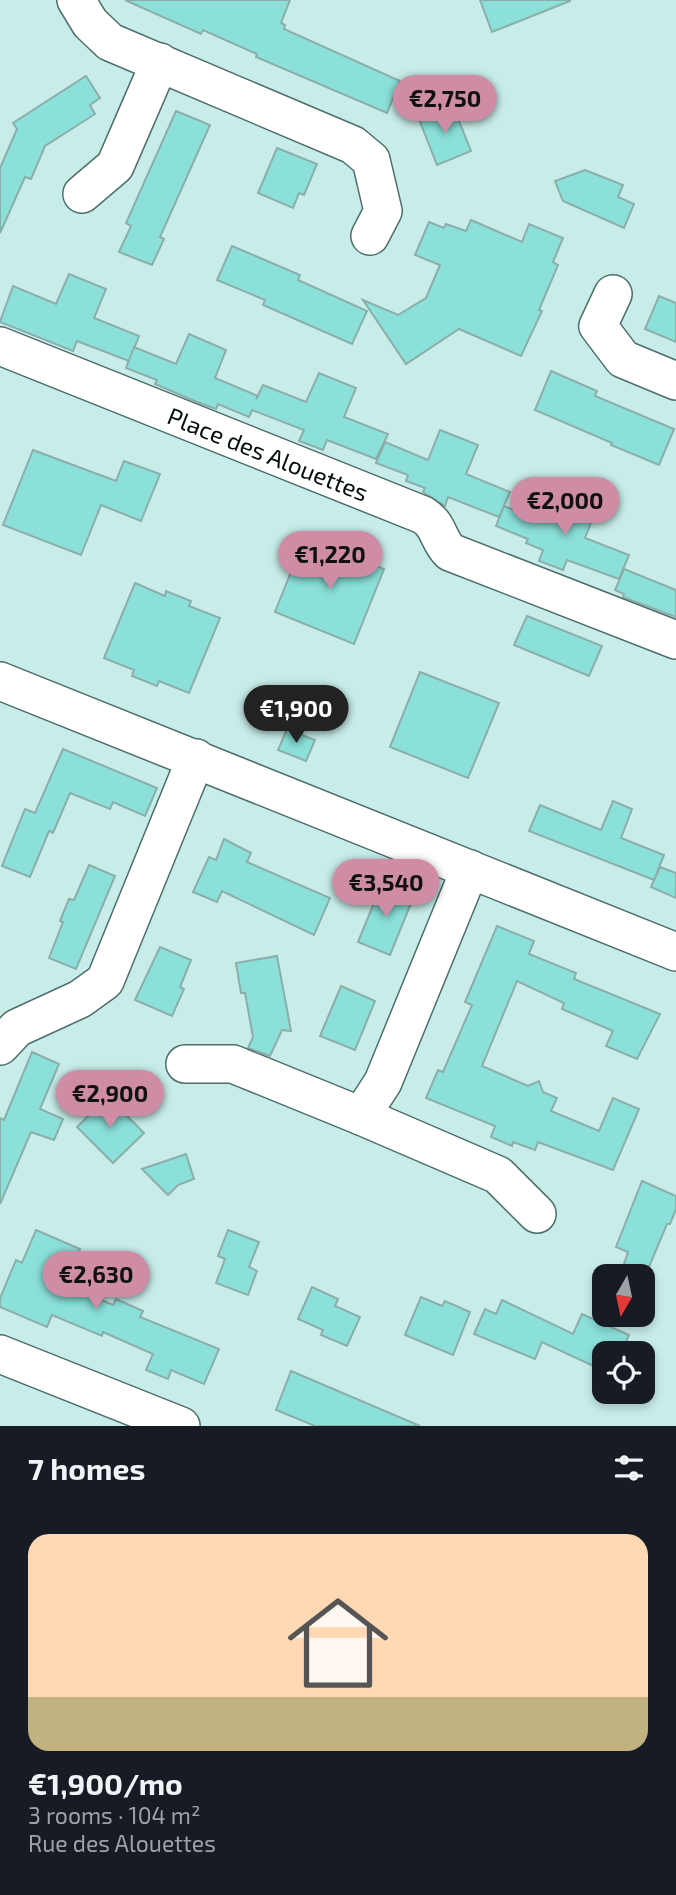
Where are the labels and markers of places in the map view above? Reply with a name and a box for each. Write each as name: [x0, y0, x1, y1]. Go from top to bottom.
pin: €2,750: [388, 76, 502, 135]
pin: €2,000: [508, 477, 622, 537]
pin: €1,220: [273, 532, 387, 591]
pin: €1,900: [239, 686, 353, 745]
pin: €3,540: [329, 860, 443, 919]
pin: €2,900: [53, 1070, 167, 1130]
pin: €2,630: [39, 1252, 153, 1311]

